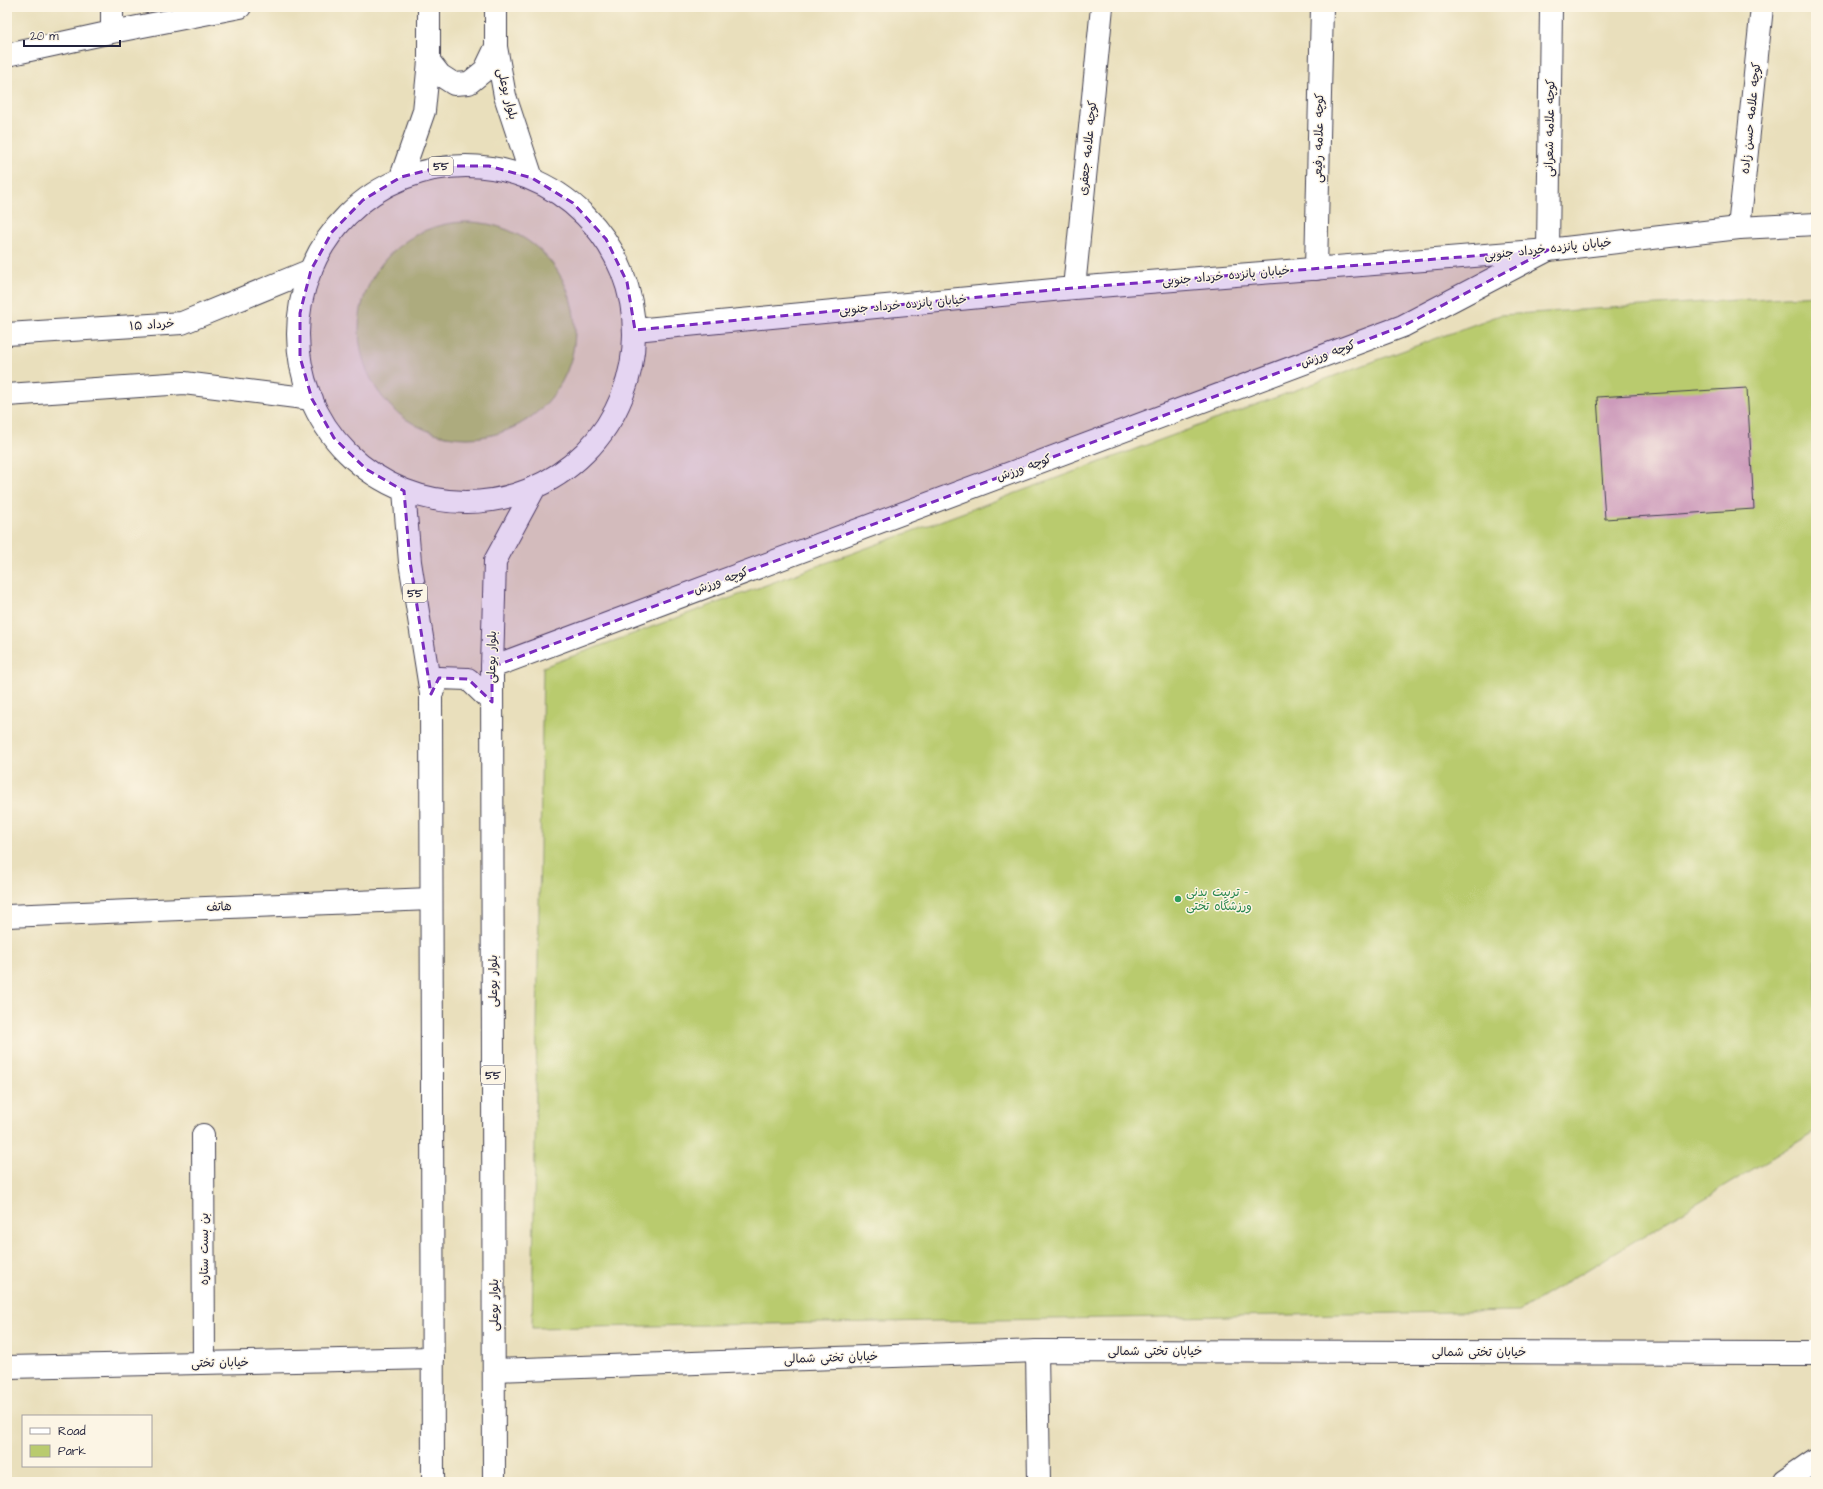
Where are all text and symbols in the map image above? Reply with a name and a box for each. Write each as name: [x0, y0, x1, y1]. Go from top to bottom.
scale bar: [24, 22, 120, 48]
text: 20 m: [30, 28, 59, 45]
street label: کوچه علامه حسن زاده: [1737, 61, 1765, 175]
street label: بلوار بوعلی: [492, 66, 522, 122]
street label: کوچه علامه شعرانی: [1541, 79, 1559, 177]
street label: کوچه علامه رفیعی: [1310, 93, 1328, 183]
street label: کوچه علامه جعفری: [1075, 100, 1101, 196]
road number: 55: [429, 157, 453, 175]
street label: خیابان پانزده خرداد جنوبی: [1483, 234, 1613, 264]
street label: خیابان پانزده خرداد جنوبی: [1161, 262, 1291, 290]
street label: خیابان پانزده خرداد جنوبی: [838, 291, 968, 319]
street label: ۱۵ خرداد: [129, 315, 175, 335]
street label: کوچه ورزش: [1298, 336, 1358, 372]
street label: کوچه ورزش: [994, 450, 1054, 486]
street label: کوچه ورزش: [691, 563, 751, 599]
road number: 55: [403, 584, 427, 602]
street label: بلوار بوعلی: [483, 631, 501, 683]
place label: تربیت بدنی - ورزشگاه تختی: [1186, 884, 1252, 915]
marker: تربیت بدنی - ورزشگاه تختی: [1173, 894, 1183, 904]
street label: هاتف: [206, 898, 232, 916]
street label: بلوار بوعلی: [485, 955, 502, 1007]
road number: 55: [481, 1066, 505, 1084]
street label: بن بست ستاره: [196, 1213, 213, 1285]
street label: بلوار بوعلی: [486, 1279, 503, 1331]
street label: خیابان تختی شمالی: [1108, 1343, 1202, 1360]
street label: خیابان تختی شمالی: [1432, 1344, 1526, 1361]
street label: خیابان تختی شمالی: [784, 1348, 878, 1368]
street label: خیابان تختی: [191, 1354, 249, 1372]
legend: [22, 1415, 152, 1467]
text: Road: [58, 1423, 86, 1440]
text: Park: [58, 1443, 86, 1460]

